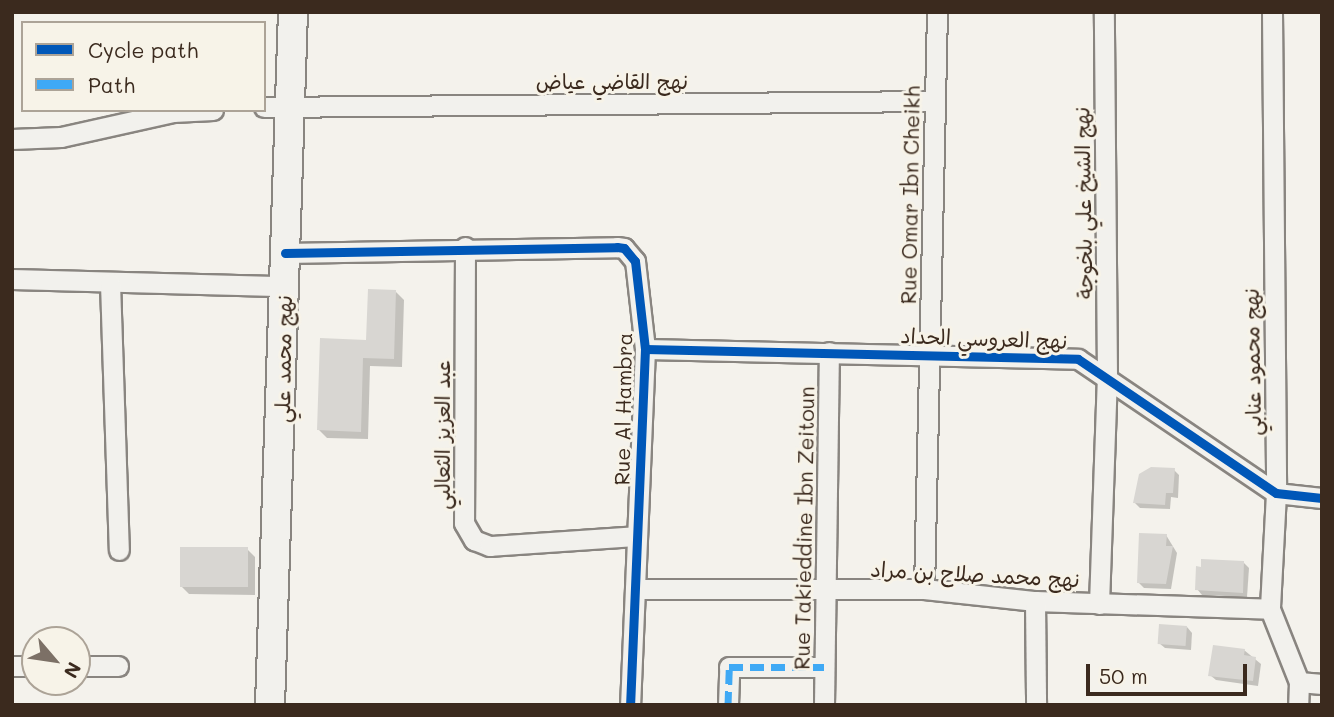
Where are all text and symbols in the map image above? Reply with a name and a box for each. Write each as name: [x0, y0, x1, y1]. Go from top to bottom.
legend: [21, 21, 266, 112]
text: Cycle path: [88, 36, 198, 63]
street label: نهج القاضي عياض: [536, 68, 688, 94]
text: Path: [88, 71, 135, 98]
street label: Rue Omar Ibn Cheikh: [895, 86, 925, 304]
street label: نهج الشيخ علي بلخوجة: [1069, 107, 1097, 299]
street label: نهج محمود عنابي: [1238, 288, 1266, 436]
street label: نهج محمد علي: [269, 295, 297, 423]
street label: نهج العروسي الحداد: [900, 322, 1068, 354]
street label: Rue Al Hambra: [609, 332, 637, 486]
street label: عبد العزيز الثعالبي: [429, 360, 455, 510]
street label: Rue Takieddine Ibn Zeitoun: [789, 386, 819, 670]
street label: نهج محمد صلاح بن مراد: [870, 556, 1080, 592]
north arrow: [21, 626, 91, 696]
scale bar: [1089, 650, 1250, 694]
text: N: [59, 658, 87, 683]
text: 50 m: [1099, 662, 1148, 689]

